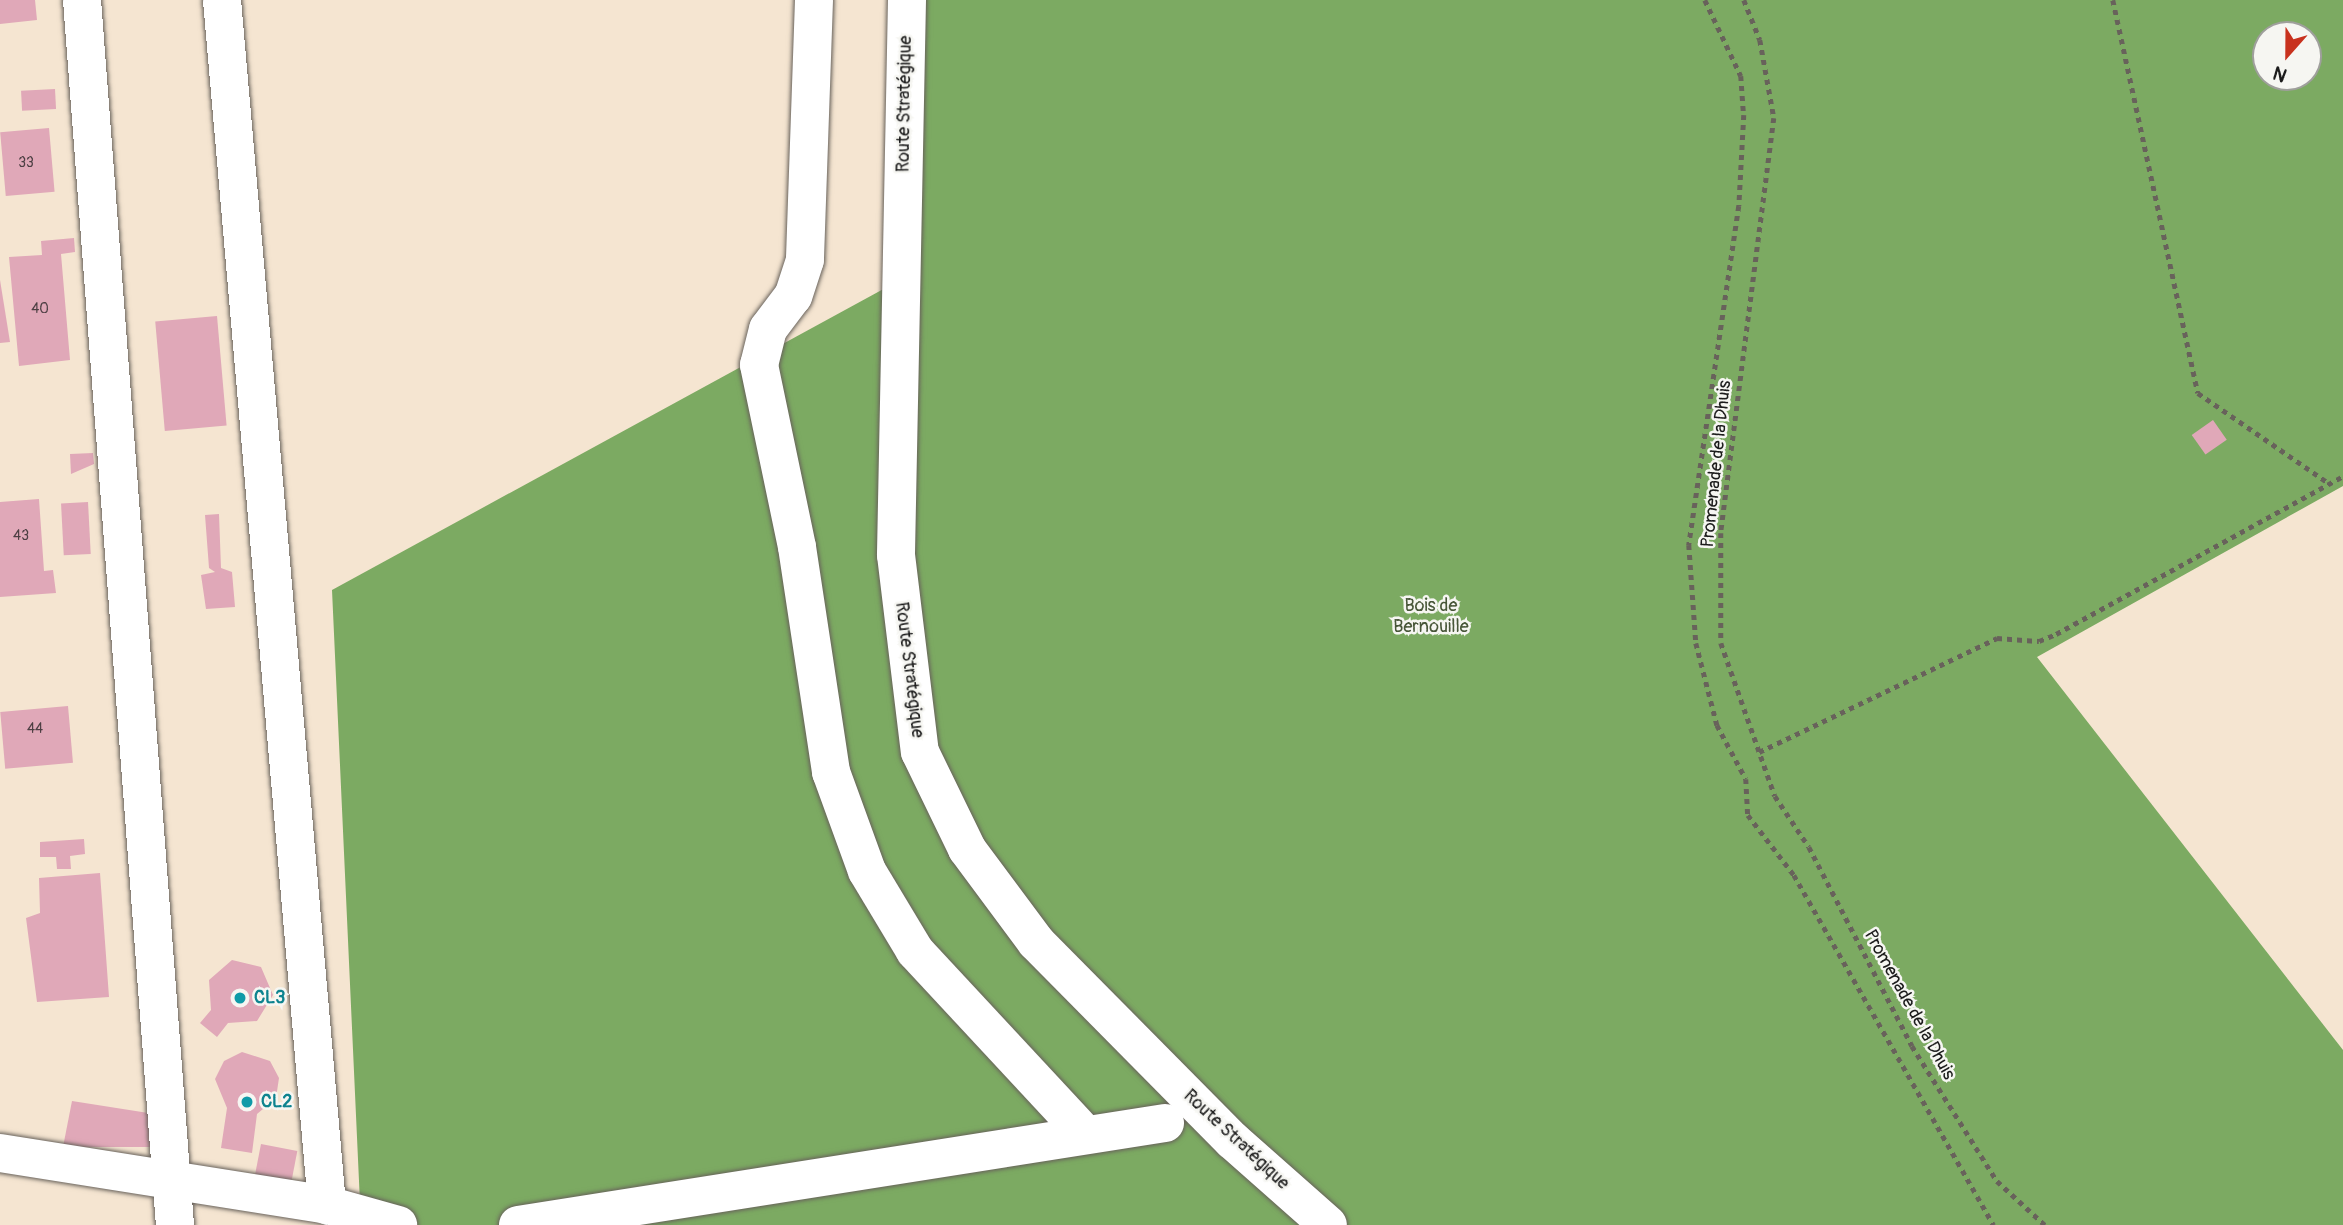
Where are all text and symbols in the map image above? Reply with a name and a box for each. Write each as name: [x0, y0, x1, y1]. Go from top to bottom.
north arrow: [2252, 21, 2322, 91]
street label: Route Stratégique: [893, 36, 917, 172]
text: N: [2270, 60, 2291, 87]
house number: 33: [18, 155, 34, 171]
house number: 40: [31, 301, 49, 317]
street label: Promenade de la Dhuis: [1697, 379, 1737, 549]
house number: 43: [13, 528, 29, 544]
park label: Bois de Bernouille: [1393, 596, 1469, 638]
street label: Route Stratégique: [890, 601, 928, 739]
house number: 44: [27, 721, 43, 737]
street label: Promenade de la Dhuis: [1859, 926, 1959, 1084]
place label: CL3: [254, 987, 285, 1009]
marker: CL3: [232, 990, 248, 1006]
street label: Route Stratégique: [1179, 1086, 1293, 1194]
place label: CL2: [261, 1091, 292, 1113]
marker: CL2: [239, 1094, 255, 1110]

